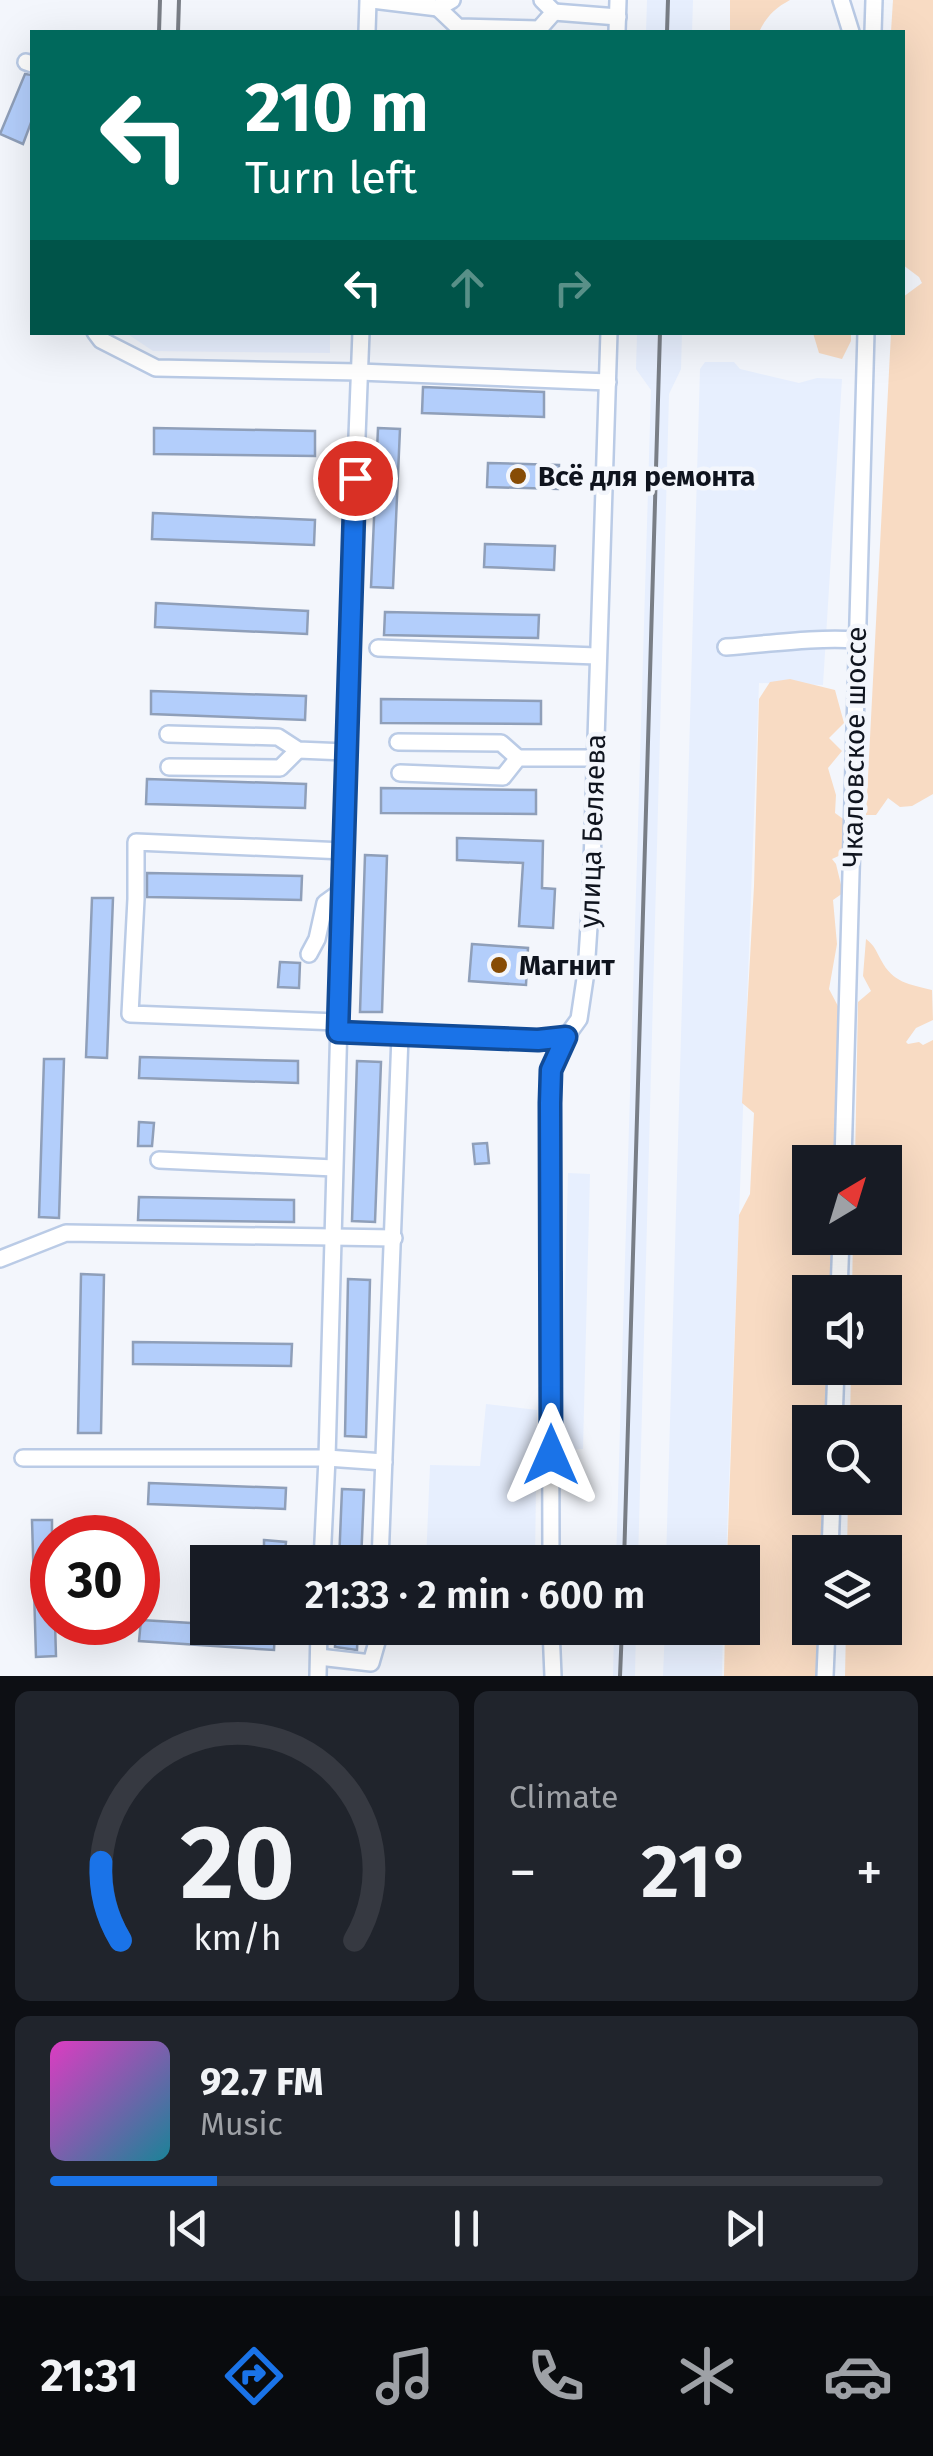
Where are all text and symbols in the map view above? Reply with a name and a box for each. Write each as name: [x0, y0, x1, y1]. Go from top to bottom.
text: 210 m: [245, 66, 429, 150]
icon: left: [80, 70, 210, 200]
text: Turn left: [245, 151, 417, 205]
icon: left: [335, 260, 390, 315]
icon: ahead: [440, 260, 495, 315]
icon: right: [545, 260, 600, 315]
pin: [313, 436, 398, 521]
icon: arrive: [328, 451, 383, 506]
place label: Всё для ремонта: [538, 460, 755, 493]
marker: Всё для ремонта: [507, 465, 529, 487]
street label: Чкаловское шоссе: [836, 626, 873, 868]
street label: улица Беляева: [573, 733, 612, 929]
place label: Магнит: [519, 949, 615, 982]
marker: Магнит: [488, 954, 510, 976]
north arrow: [792, 1145, 902, 1255]
map controls: [792, 1145, 902, 1645]
button: sound: [792, 1275, 902, 1385]
position arrow: [499, 1403, 603, 1507]
button: search: [792, 1405, 902, 1515]
speed limit sign: 30: [30, 1515, 160, 1645]
button: layers: [792, 1535, 902, 1645]
text: 21:33 · 2 min · 600 m: [305, 1572, 645, 1618]
text: Climate: [509, 1778, 618, 1816]
text: 20: [180, 1801, 294, 1926]
text: 21°: [641, 1827, 751, 1917]
text: −: [509, 1840, 537, 1906]
text: +: [856, 1840, 883, 1906]
text: km/h: [193, 1917, 281, 1959]
text: 92.7 FM: [200, 2059, 323, 2105]
text: Music: [200, 2105, 283, 2143]
icon: previous: [161, 2201, 216, 2256]
icon: pause: [439, 2201, 494, 2256]
icon: next: [717, 2201, 772, 2256]
icon: directions: [219, 2341, 289, 2411]
icon: music: [370, 2341, 440, 2411]
icon: phone: [521, 2341, 591, 2411]
icon: climate: [672, 2341, 742, 2411]
icon: car: [823, 2341, 893, 2411]
text: 21:31: [40, 2349, 138, 2403]

